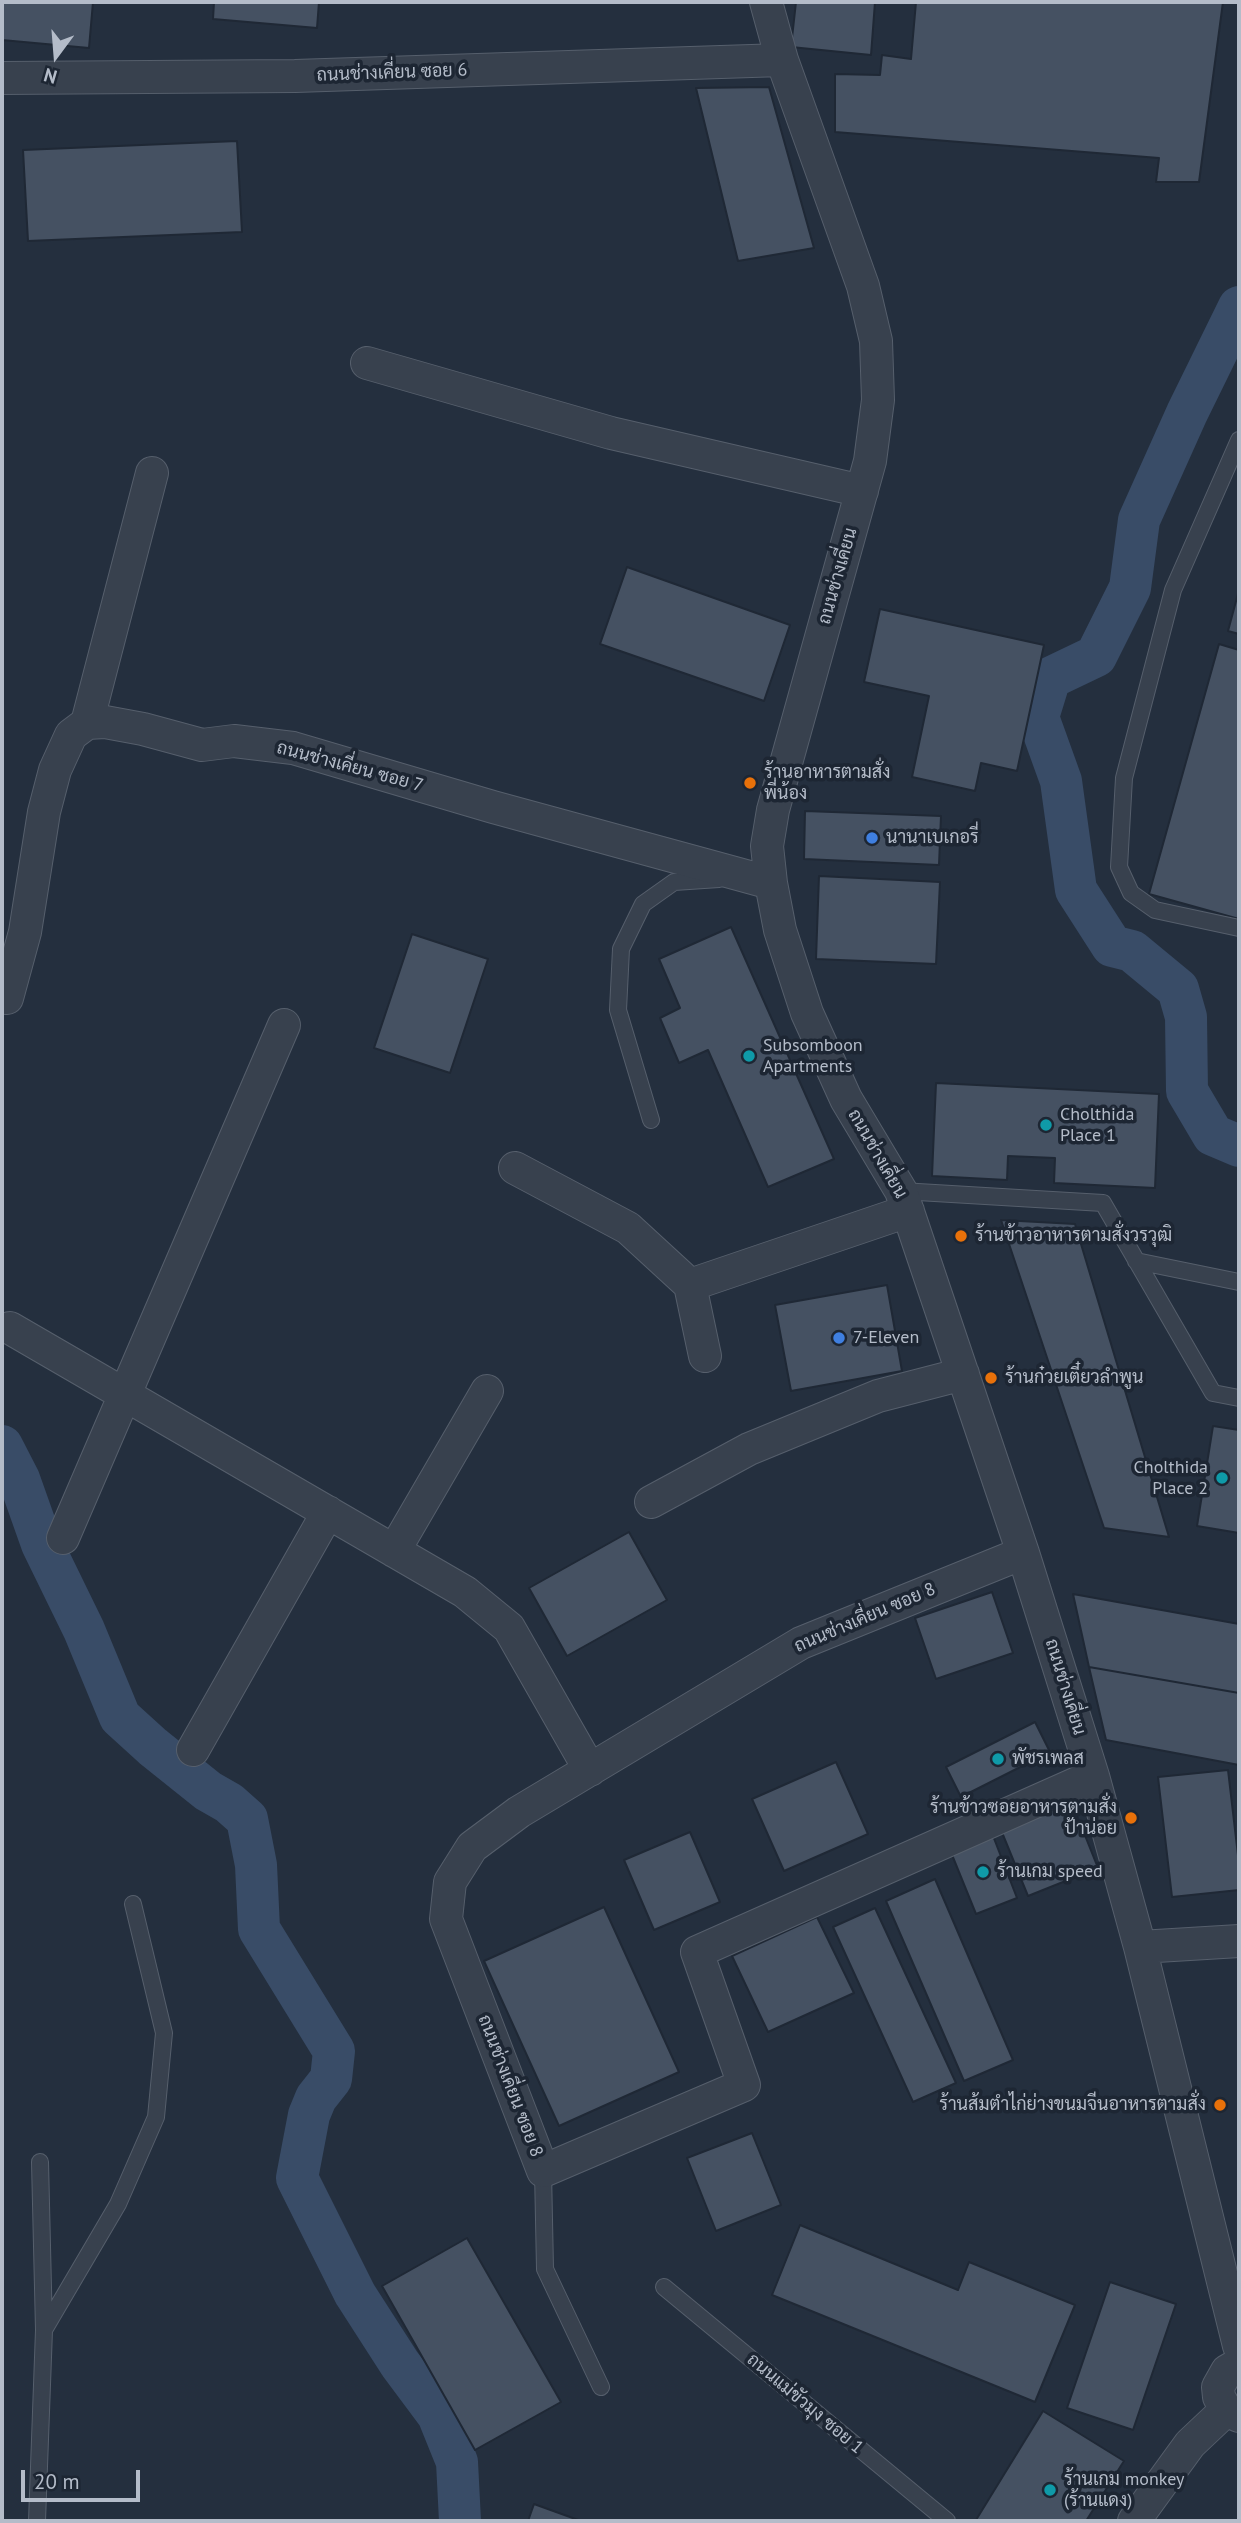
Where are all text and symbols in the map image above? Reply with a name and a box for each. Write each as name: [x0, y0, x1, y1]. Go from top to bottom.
north arrow: [21, 21, 91, 91]
street label: ถนนช่างเคี่ยน ซอย 6: [316, 60, 468, 86]
text: N: [41, 63, 60, 89]
street label: ถนนช่างเคี่ยน: [814, 525, 862, 627]
street label: ถนนช่างเคี่ยน ซอย 7: [274, 737, 426, 797]
place label: ร้านอาหารตามสั่ง พี่น้อง: [764, 762, 890, 804]
marker: ร้านอาหารตามสั่ง พี่น้อง: [742, 775, 758, 791]
place label: นานาเบเกอรี่: [886, 827, 979, 849]
marker: นานาเบเกอรี่: [864, 830, 880, 846]
place label: Subsomboon Apartments: [763, 1035, 863, 1078]
marker: Subsomboon Apartments: [741, 1048, 757, 1064]
place label: Cholthida Place 1: [1060, 1104, 1134, 1146]
street label: ถนนช่างเคี่ยน: [843, 1106, 911, 1202]
marker: Cholthida Place 1: [1038, 1117, 1054, 1133]
place label: ร้านข้าวอาหารตามสั่งวรวุฒิ: [975, 1225, 1172, 1247]
marker: ร้านข้าวอาหารตามสั่งวรวุฒิ: [953, 1228, 969, 1244]
place label: 7-Eleven: [853, 1327, 919, 1349]
marker: 7-Eleven: [831, 1330, 847, 1346]
place label: ร้านก๋วยเตี๋ยวลำพูน: [1005, 1367, 1143, 1389]
marker: ร้านก๋วยเตี๋ยวลำพูน: [983, 1370, 999, 1386]
place label: Cholthida Place 2: [1134, 1457, 1208, 1500]
marker: Cholthida Place 2: [1214, 1470, 1230, 1486]
street label: ถนนช่างเคี่ยน ซอย 8: [791, 1579, 939, 1657]
street label: ถนนช่างเคี่ยน: [1040, 1636, 1090, 1738]
place label: พัชรเพลส: [1012, 1748, 1084, 1770]
marker: พัชรเพลส: [990, 1751, 1006, 1767]
place label: ร้านข้าวซอยอาหารตามสั่ง ป้าน่อย: [930, 1797, 1117, 1840]
marker: ร้านข้าวซอยอาหารตามสั่ง ป้าน่อย: [1123, 1810, 1139, 1826]
place label: ร้านเกม speed: [997, 1861, 1103, 1883]
marker: ร้านเกม speed: [975, 1864, 991, 1880]
street label: ถนนช่างเคี่ยน ซอย 8: [473, 2012, 547, 2160]
place label: ร้านส้มตำไก่ย่างขนมจีนอาหารตามสั่ง: [939, 2094, 1206, 2116]
marker: ร้านส้มตำไก่ย่างขนมจีนอาหารตามสั่ง: [1212, 2097, 1228, 2113]
street label: ถนนแม่ขัวมุง ซอย 1: [742, 2349, 868, 2459]
scale bar: [24, 2456, 144, 2500]
text: 20 m: [34, 2468, 80, 2495]
place label: ร้านเกม monkey (ร้านแดง): [1064, 2469, 1184, 2512]
marker: ร้านเกม monkey (ร้านแดง): [1042, 2482, 1058, 2498]

